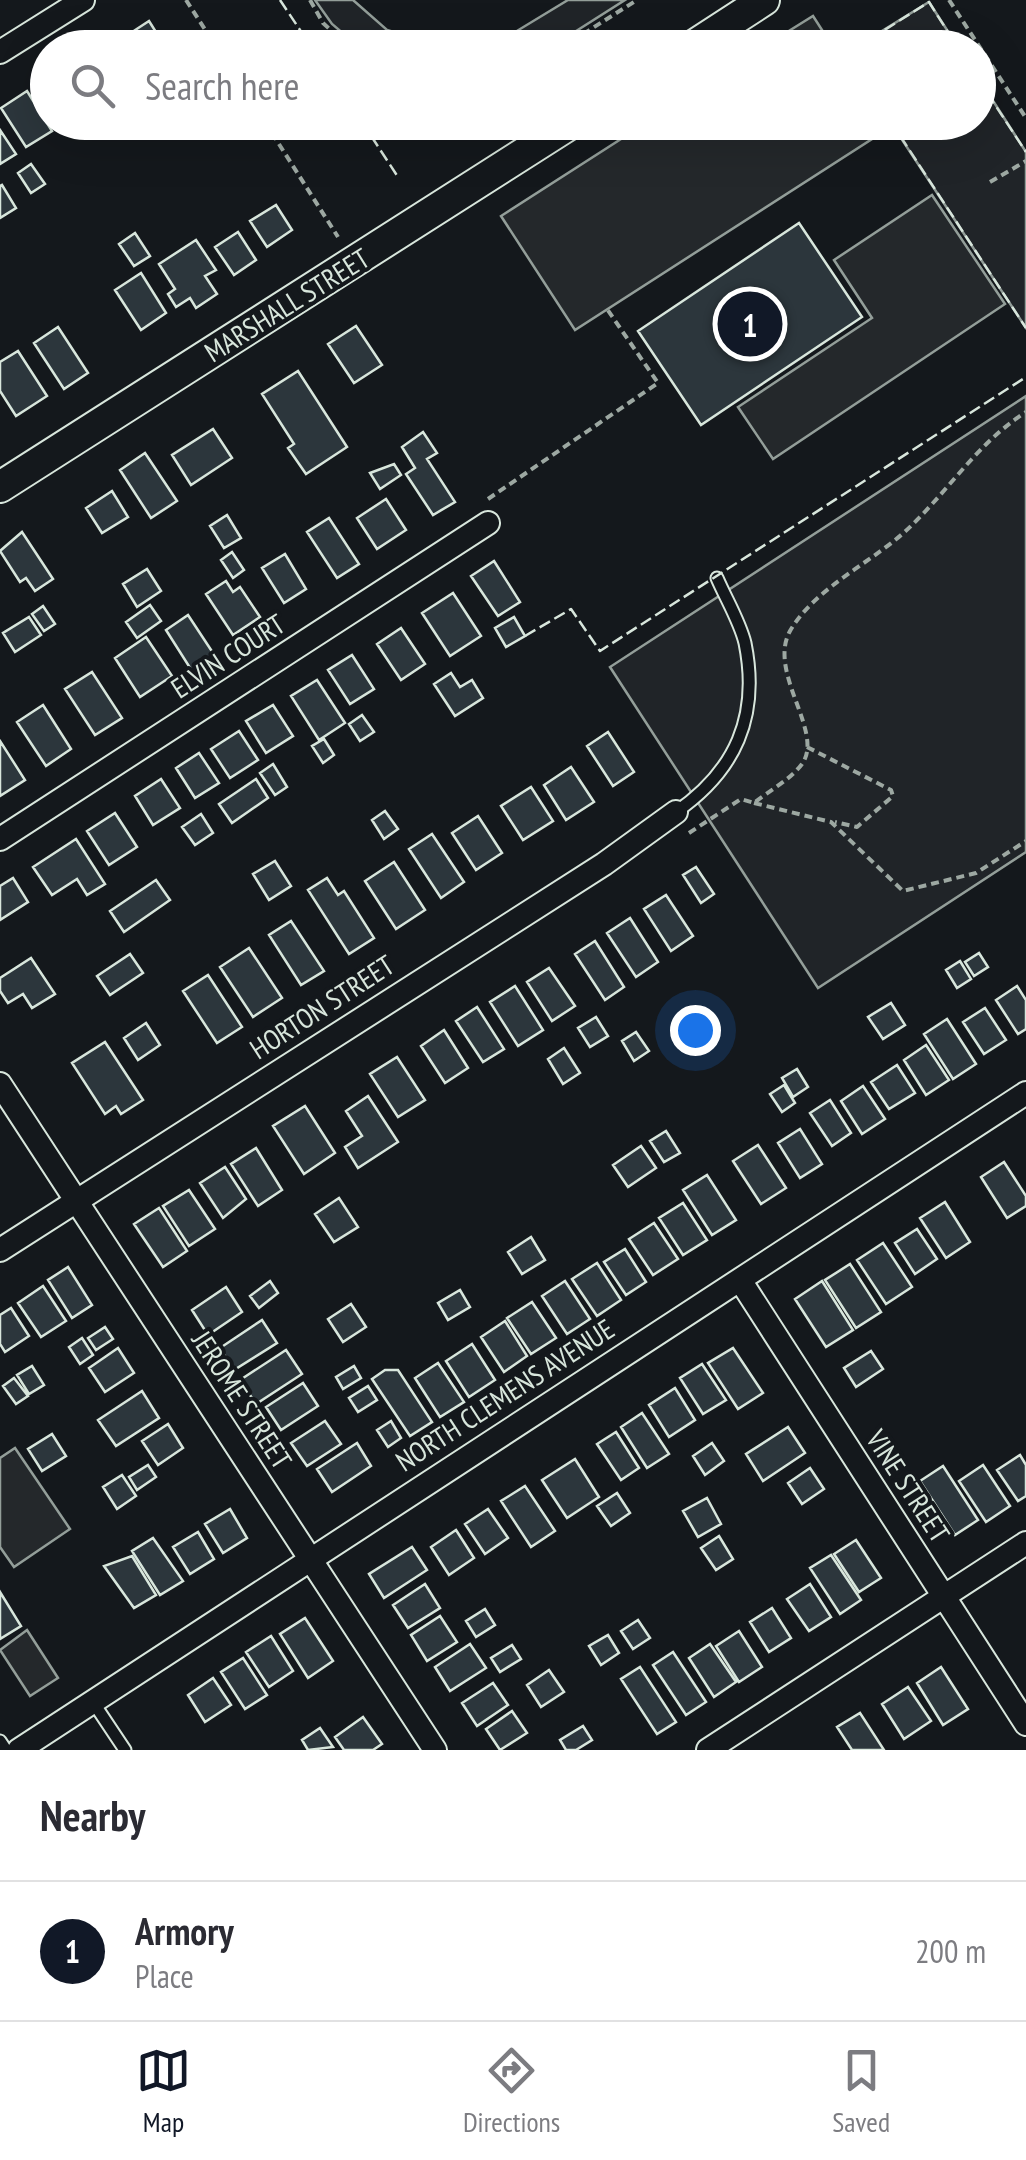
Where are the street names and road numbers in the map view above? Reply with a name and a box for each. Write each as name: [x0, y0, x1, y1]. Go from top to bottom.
street label: MARSHALL STREET: [197, 239, 376, 370]
street label: ELVIN COURT: [164, 605, 292, 706]
street label: HORTON STREET: [243, 946, 401, 1067]
street label: NORTH CLEMENS AVENUE: [388, 1310, 621, 1479]
street label: JEROME STREET: [184, 1323, 301, 1476]
street label: VINE STREET: [858, 1422, 959, 1549]

